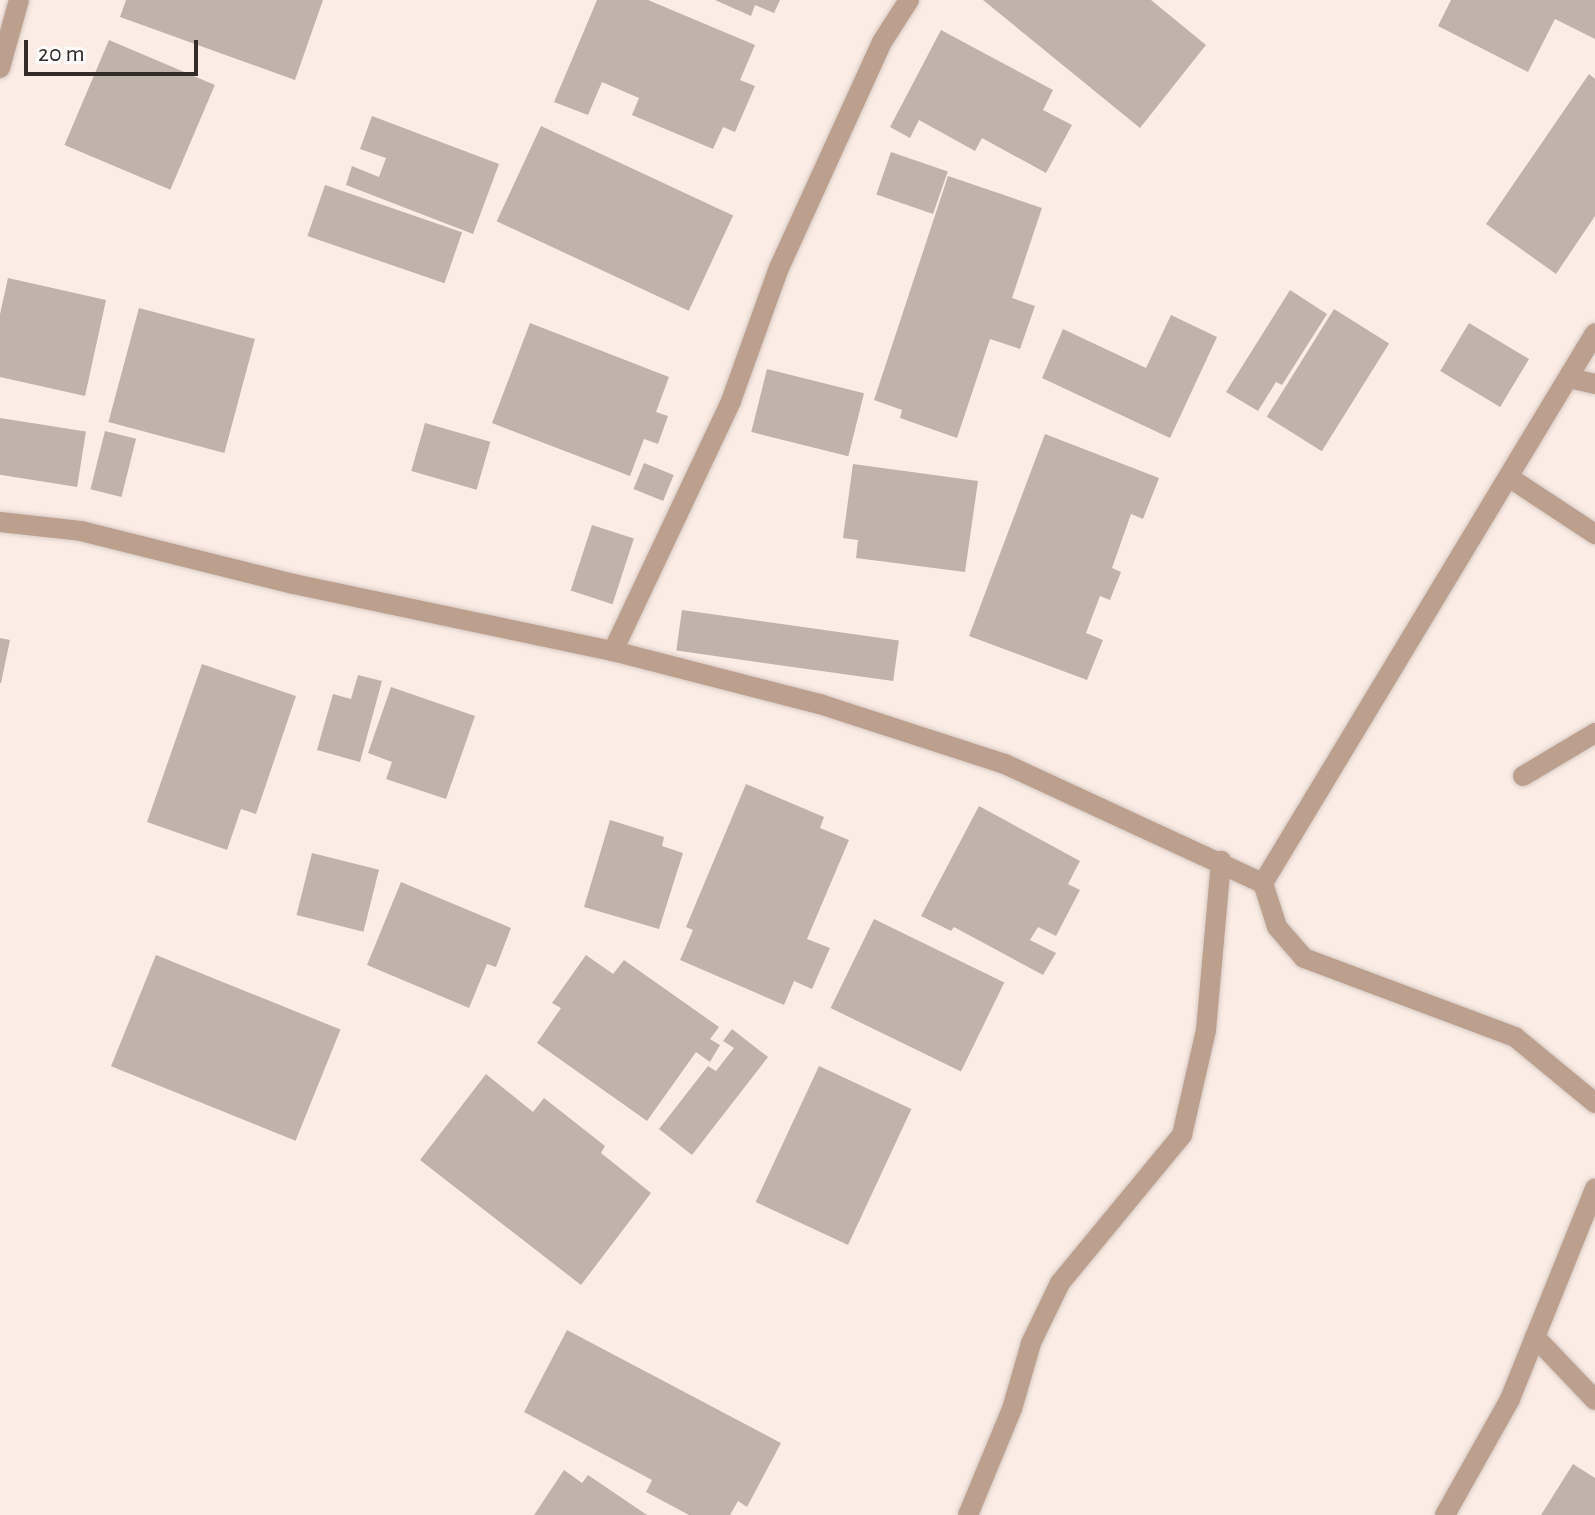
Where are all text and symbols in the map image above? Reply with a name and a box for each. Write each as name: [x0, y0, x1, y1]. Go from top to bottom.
scale bar: [28, 24, 202, 74]
text: 20 m: [38, 42, 85, 66]

